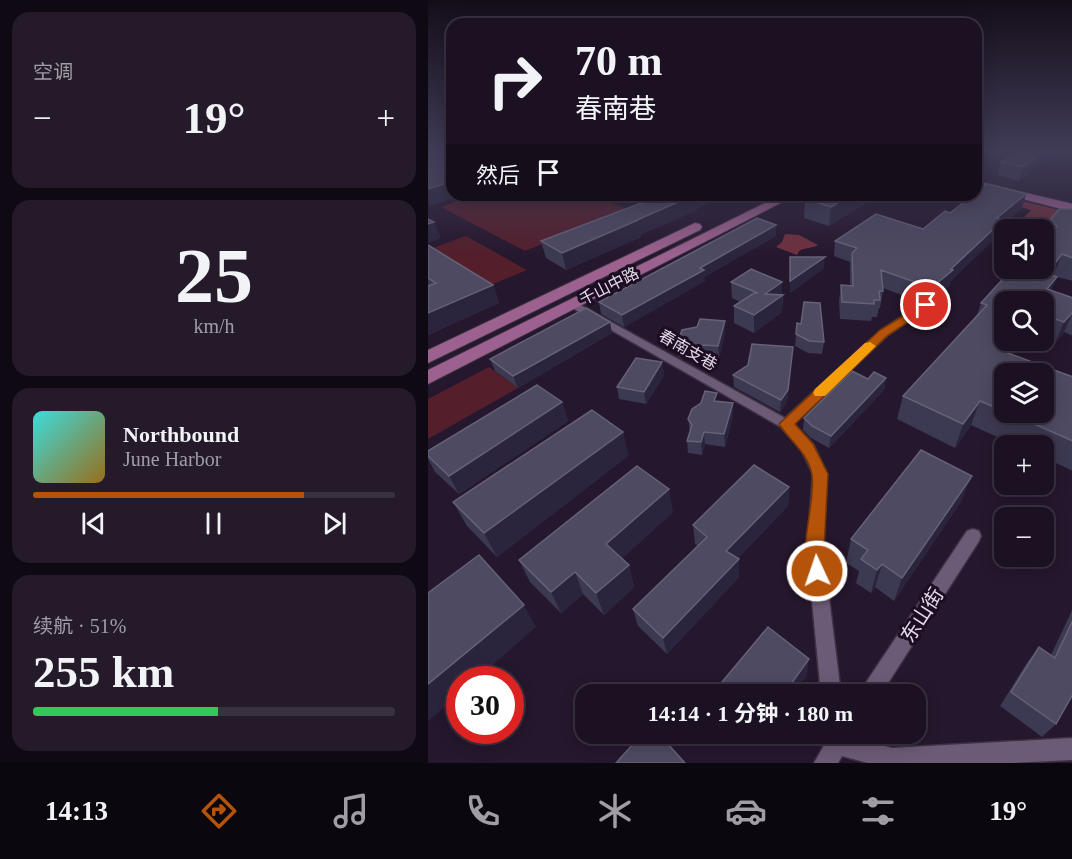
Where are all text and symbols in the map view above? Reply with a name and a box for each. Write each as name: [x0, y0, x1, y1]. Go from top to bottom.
text: 70 m: [575, 38, 663, 84]
icon: right: [476, 42, 554, 120]
text: 空调: [33, 61, 73, 83]
text: 19°: [183, 93, 246, 143]
text: 春南巷: [575, 94, 656, 124]
text: −: [33, 100, 52, 136]
text: +: [376, 100, 395, 136]
icon: arrive: [532, 156, 565, 189]
text: 然后: [476, 163, 520, 188]
map controls: [994, 219, 1054, 567]
button: sound: [994, 219, 1054, 279]
text: 25: [175, 232, 253, 319]
street label: 千山中路: [577, 264, 641, 308]
pin: [900, 279, 951, 330]
icon: arrive: [909, 288, 942, 321]
button: search: [994, 291, 1054, 351]
text: km/h: [193, 315, 235, 337]
street label: 春南支巷: [656, 327, 720, 373]
button: layers: [994, 363, 1054, 423]
text: Northbound: [123, 422, 239, 447]
button: +: [994, 435, 1054, 495]
text: June Harbor: [123, 448, 221, 470]
icon: previous: [77, 507, 110, 540]
icon: pause: [197, 507, 230, 540]
icon: next: [318, 507, 351, 540]
button: −: [994, 507, 1054, 567]
position arrow: [785, 539, 849, 603]
street label: 东山街: [896, 584, 948, 646]
text: 续航 · 51%: [33, 615, 126, 637]
text: 255 km: [33, 647, 174, 697]
speed limit sign: 30: [446, 666, 524, 744]
text: 14:14 · 1 分钟 · 180 m: [648, 701, 853, 726]
icon: directions: [198, 790, 240, 832]
icon: music: [330, 790, 372, 832]
icon: phone: [462, 790, 504, 832]
icon: climate: [594, 790, 636, 832]
icon: car: [725, 790, 767, 832]
icon: filters: [857, 790, 899, 832]
text: 14:13: [45, 796, 108, 826]
text: 19°: [989, 796, 1027, 826]

